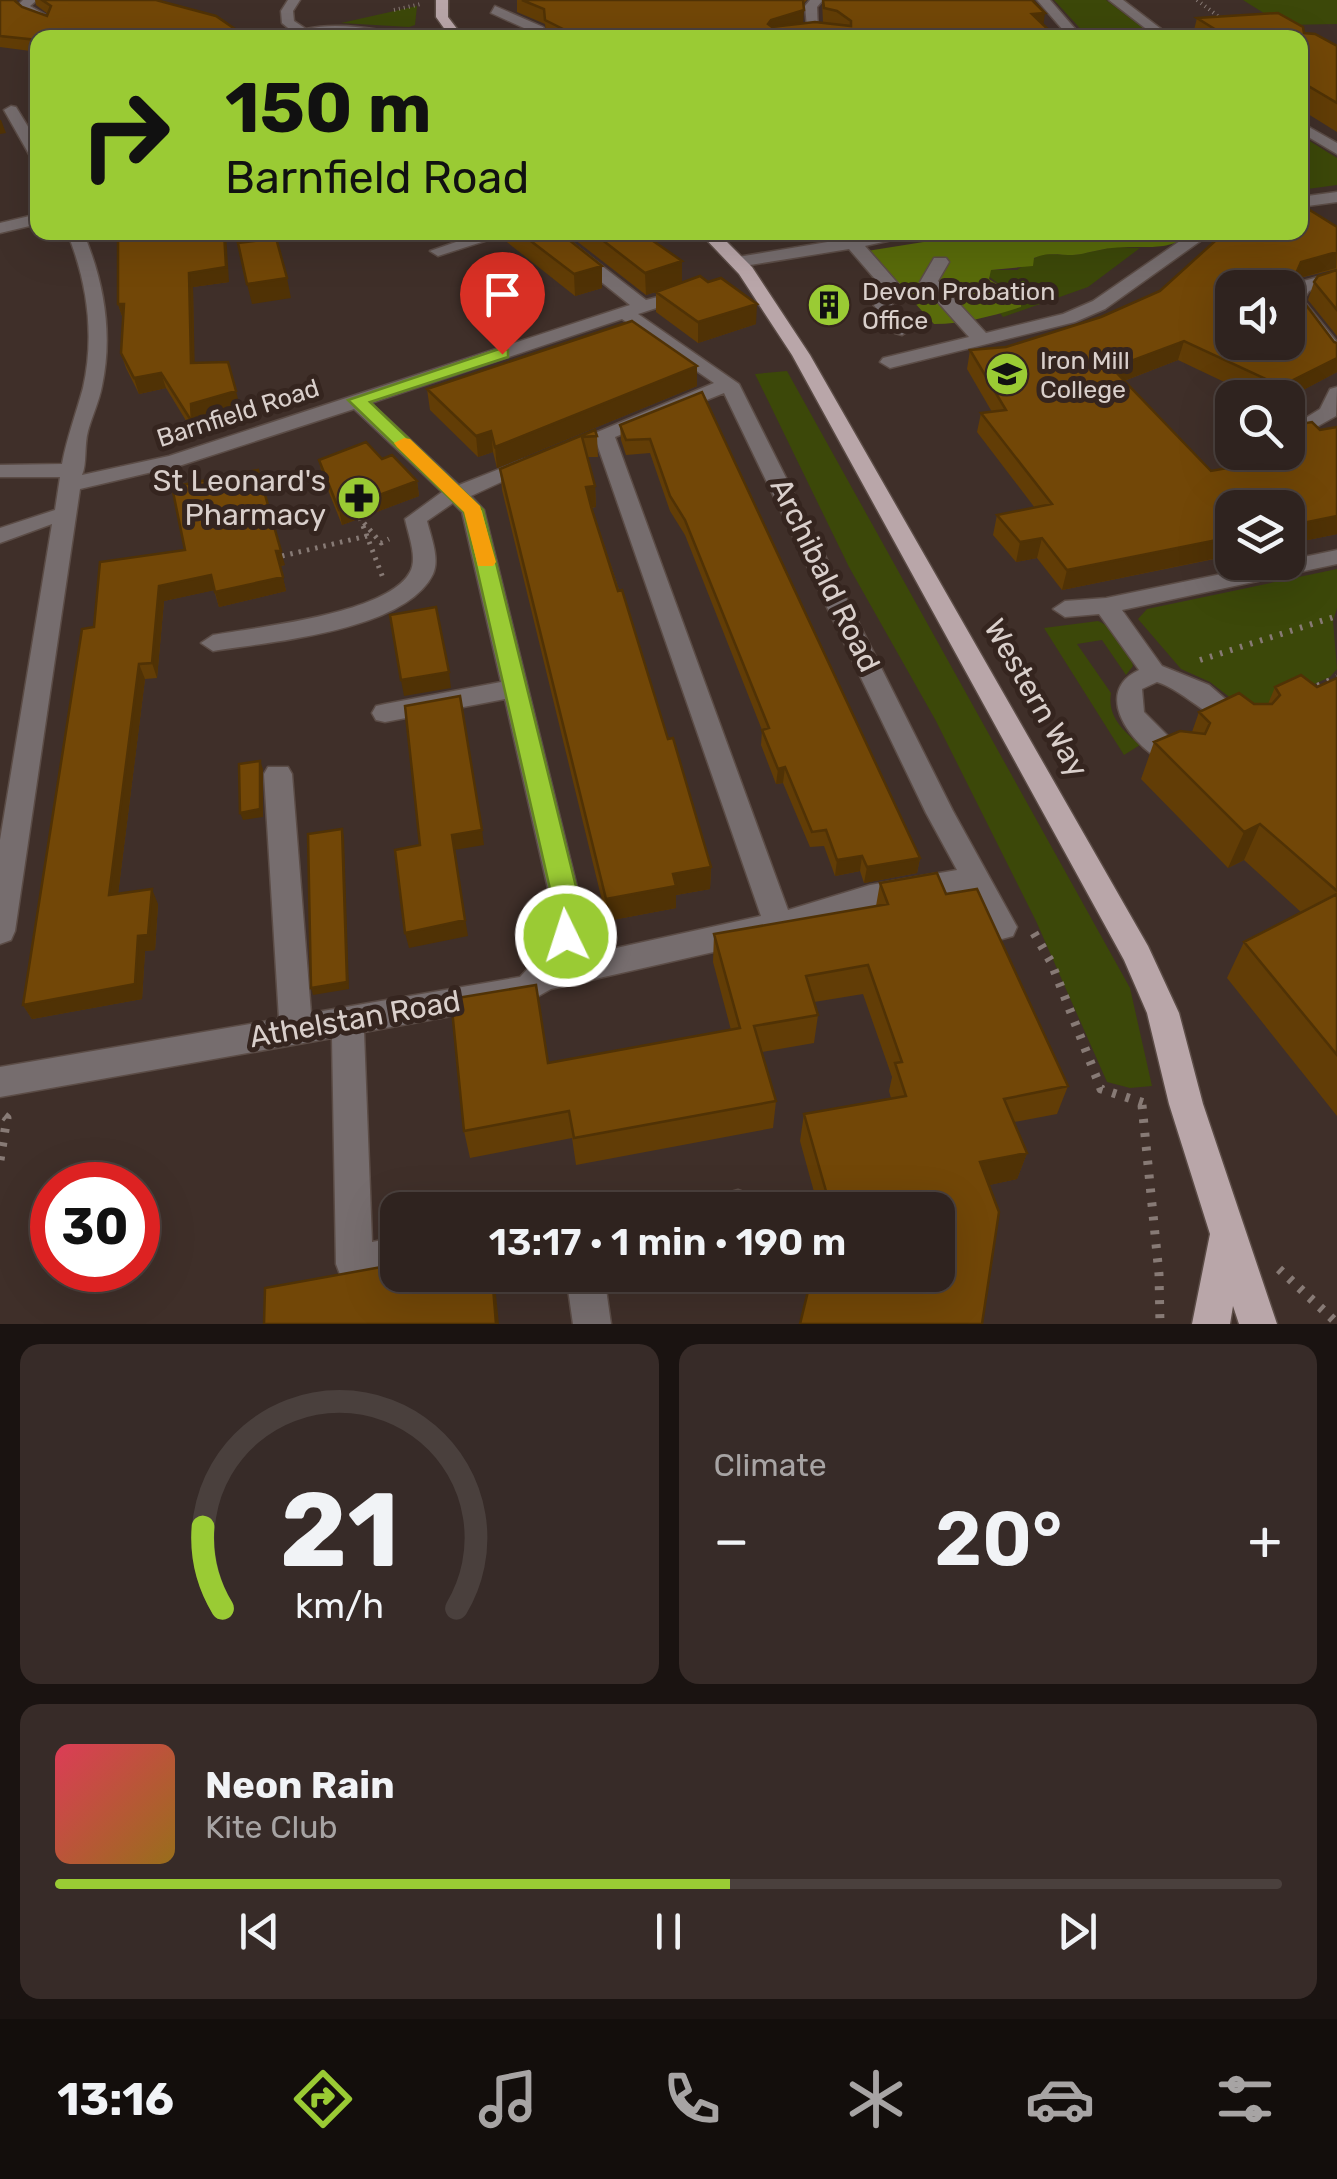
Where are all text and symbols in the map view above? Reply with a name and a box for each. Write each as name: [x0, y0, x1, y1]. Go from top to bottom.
text: 150 m: [225, 67, 432, 150]
icon: right: [60, 70, 190, 200]
text: Barnfield Road: [225, 151, 529, 204]
pin: [460, 252, 545, 355]
icon: arrive: [475, 267, 530, 322]
map controls: [1215, 270, 1305, 580]
button: sound: [1215, 270, 1305, 360]
place label: Devon Probation Office: [862, 277, 1055, 335]
building icon: Devon Probation Office: [806, 282, 852, 328]
place label: Iron Mill College: [1040, 346, 1130, 404]
school or university icon: Iron Mill College: [984, 351, 1030, 397]
street label: Barnfield Road: [153, 373, 323, 453]
button: search: [1215, 380, 1305, 470]
place label: St Leonard's Pharmacy: [153, 463, 326, 533]
street label: Archibald Road: [763, 472, 887, 678]
pharmacy icon: St Leonard's Pharmacy: [336, 475, 382, 521]
button: layers: [1215, 490, 1305, 580]
street label: Western Way: [976, 613, 1096, 783]
position arrow: [514, 884, 618, 988]
street label: Athelstan Road: [247, 983, 463, 1055]
speed limit sign: 30: [30, 1162, 160, 1292]
text: 13:17 · 1 min · 190 m: [489, 1219, 846, 1265]
text: Climate: [714, 1446, 827, 1484]
text: 21: [280, 1469, 399, 1592]
text: 20°: [934, 1495, 1063, 1584]
text: −: [714, 1508, 749, 1573]
text: +: [1248, 1508, 1282, 1573]
text: km/h: [295, 1585, 384, 1627]
text: Neon Rain: [205, 1762, 395, 1808]
text: Kite Club: [205, 1808, 338, 1846]
icon: previous: [232, 1904, 287, 1959]
icon: pause: [641, 1904, 696, 1959]
icon: next: [1050, 1904, 1105, 1959]
icon: directions: [288, 2064, 358, 2134]
icon: music: [473, 2064, 543, 2134]
icon: phone: [657, 2064, 727, 2134]
icon: climate: [841, 2064, 911, 2134]
icon: car: [1025, 2064, 1095, 2134]
icon: filters: [1210, 2064, 1280, 2134]
text: 13:16: [57, 2073, 174, 2126]

